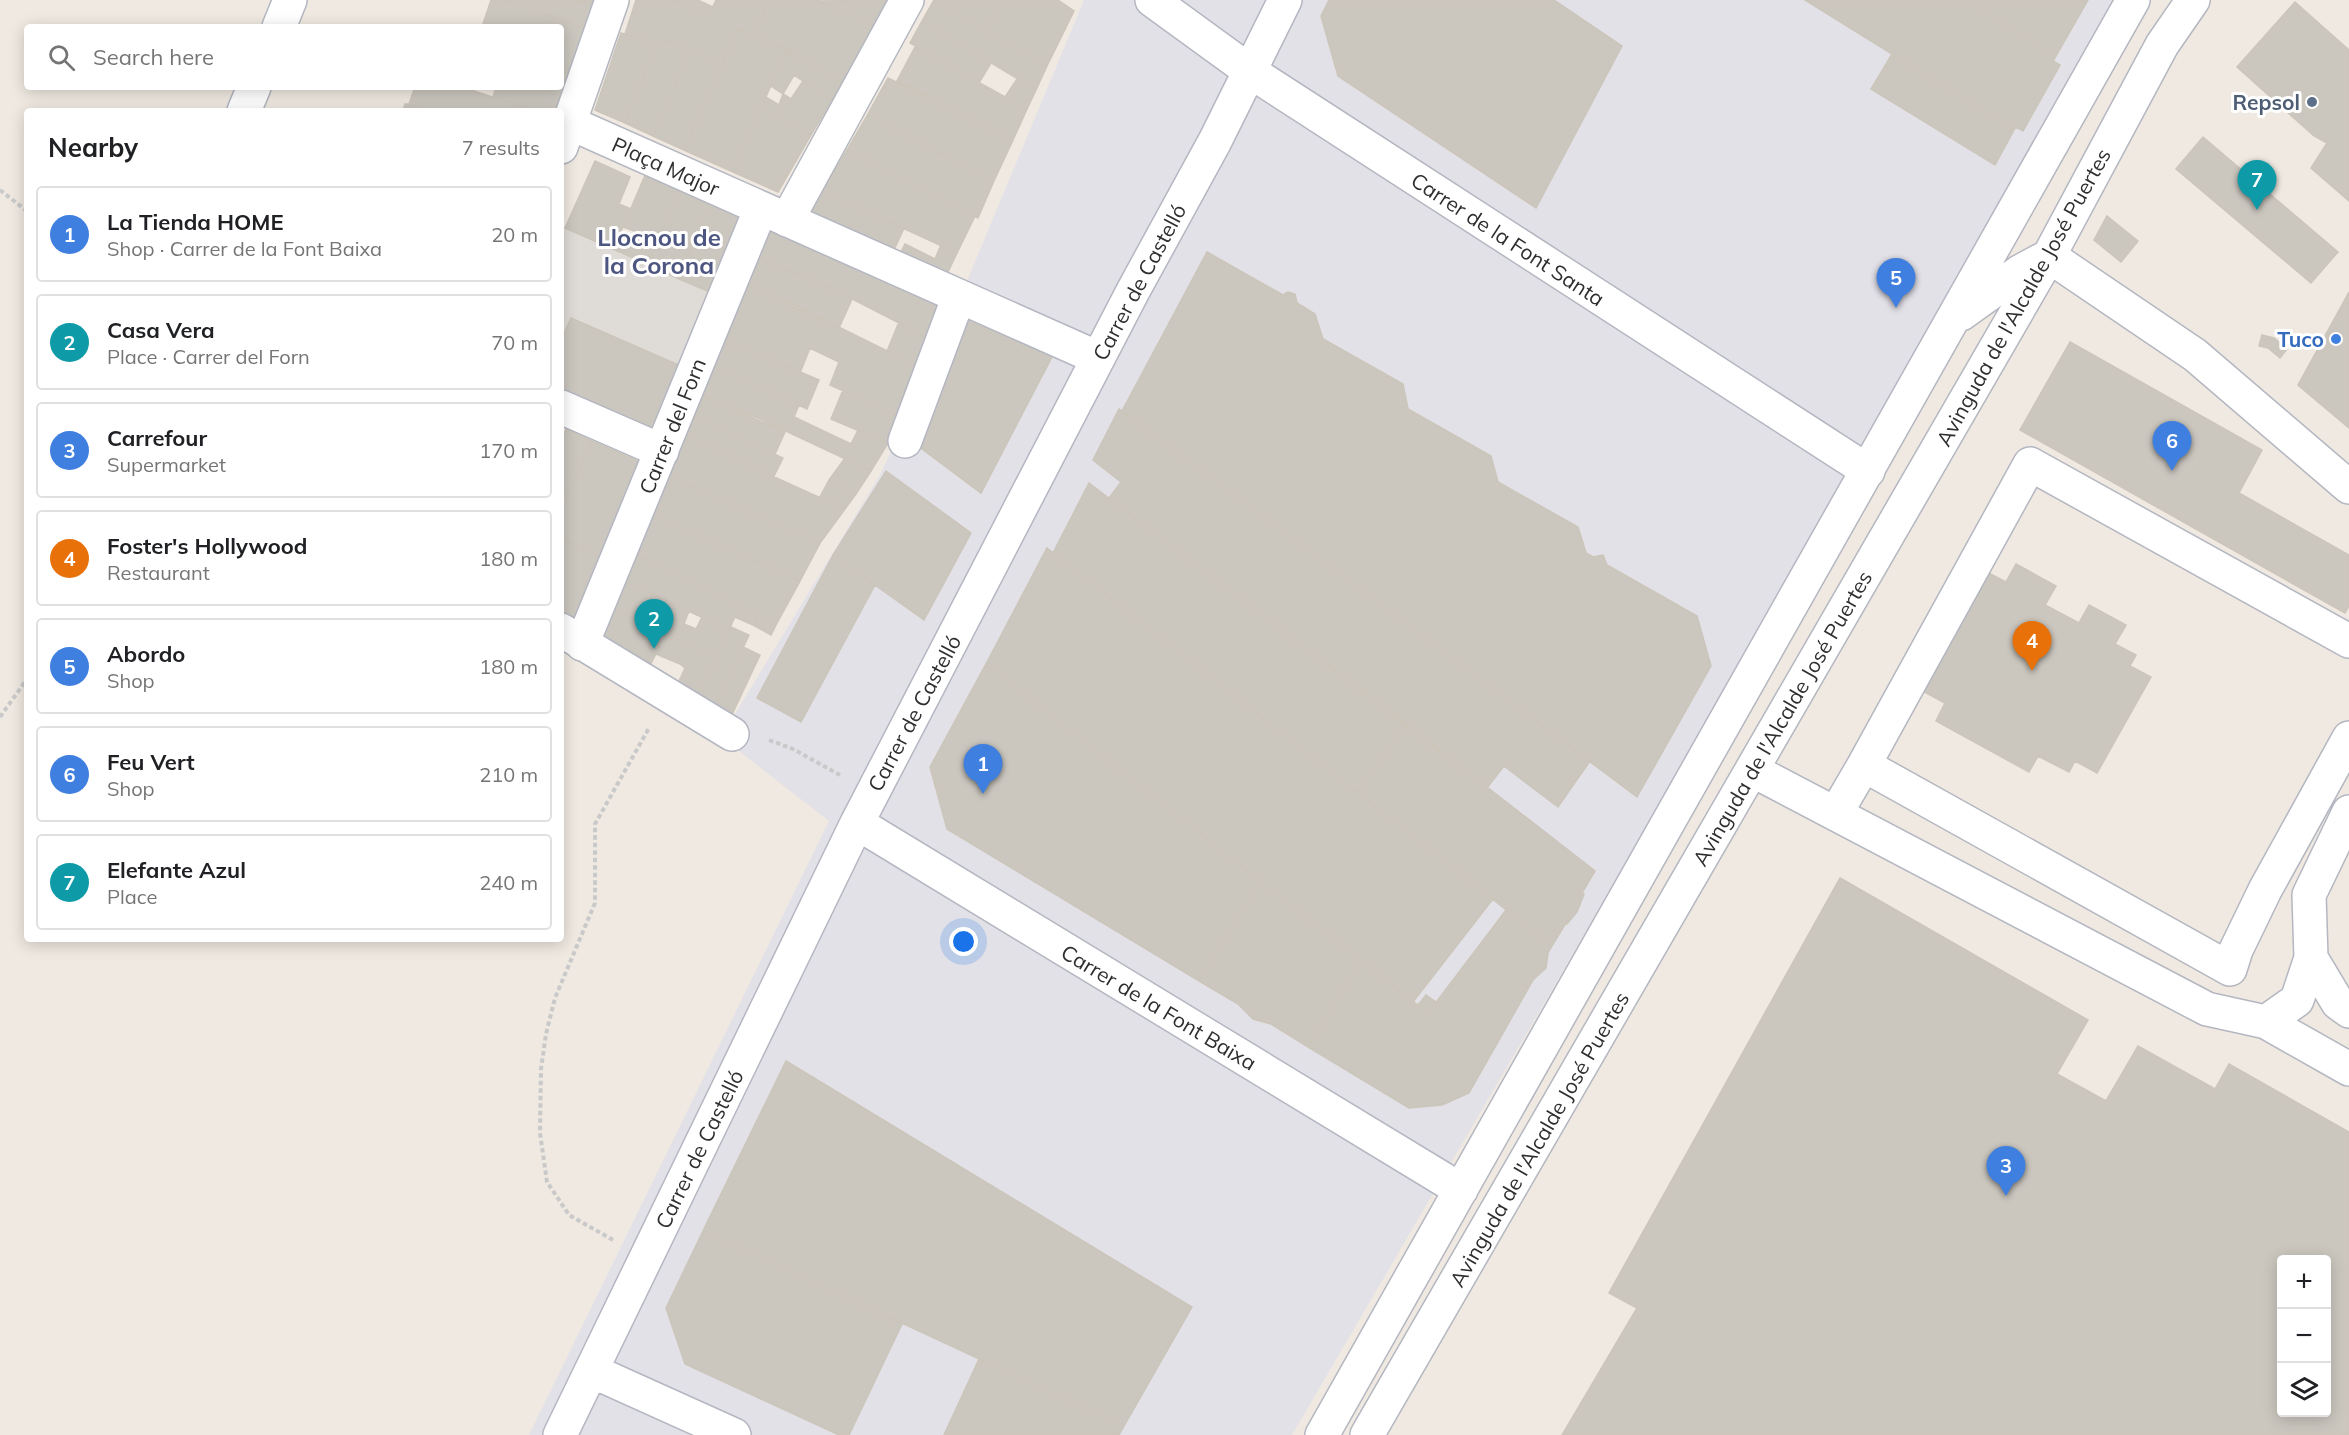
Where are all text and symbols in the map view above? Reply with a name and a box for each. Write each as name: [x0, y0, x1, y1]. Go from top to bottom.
search box: [24, 24, 564, 90]
icon: search: [45, 41, 78, 74]
text: Search here: [93, 43, 214, 71]
place label: Repsol: [2233, 89, 2300, 115]
marker: Repsol: [2305, 95, 2319, 109]
text: Nearby: [48, 131, 138, 164]
street label: Plaça Major: [608, 131, 724, 201]
text: 7 results: [462, 135, 540, 160]
street label: Avinguda de l'Alcalde José Puertes: [1930, 144, 2116, 450]
pin: 7: [2238, 160, 2276, 210]
street label: Carrer de la Font Santa: [1406, 167, 1610, 311]
street label: Carrer de Castelló: [1087, 199, 1191, 365]
text: La Tienda HOME: [107, 208, 284, 236]
text: 1: [64, 222, 76, 247]
text: 20 m: [491, 222, 538, 247]
district label: Llocnou de la Corona: [597, 222, 721, 280]
text: Shop · Carrer de la Font Baixa: [107, 236, 382, 261]
pin: 5: [1876, 258, 1916, 308]
text: Casa Vera: [107, 316, 215, 344]
place label: Tuco: [2277, 326, 2324, 352]
text: 2: [64, 330, 76, 355]
text: 70 m: [491, 330, 538, 355]
marker: Tuco: [2329, 332, 2343, 346]
text: Place · Carrer del Forn: [107, 344, 310, 369]
street label: Carrer del Forn: [633, 354, 711, 498]
pin: 6: [2152, 422, 2192, 471]
text: Carrefour: [107, 424, 207, 452]
text: 3: [64, 438, 76, 463]
text: 170 m: [479, 438, 538, 463]
text: Supermarket: [107, 452, 226, 477]
text: Foster's Hollywood: [107, 532, 307, 560]
text: 4: [64, 546, 76, 571]
text: 180 m: [479, 546, 538, 571]
text: Restaurant: [107, 560, 210, 585]
street label: Avinguda de l'Alcalde José Puertes: [1687, 566, 1877, 870]
pin: 2: [634, 600, 674, 649]
pin: 4: [2012, 622, 2052, 671]
street label: Carrer de Castelló: [862, 630, 966, 796]
text: Abordo: [107, 640, 185, 668]
text: 5: [64, 654, 76, 679]
text: 180 m: [479, 654, 538, 679]
text: Shop: [107, 668, 155, 693]
pin: 1: [964, 744, 1002, 794]
text: Feu Vert: [107, 748, 195, 776]
text: 6: [64, 762, 76, 787]
text: 210 m: [479, 762, 538, 787]
text: Shop: [107, 776, 155, 801]
text: Elefante Azul: [107, 856, 246, 884]
text: 7: [64, 870, 76, 895]
text: 240 m: [479, 870, 538, 895]
text: Place: [107, 884, 157, 909]
your location: [949, 927, 978, 956]
street label: Carrer de la Font Baixa: [1057, 938, 1261, 1076]
street label: Avinguda de l'Alcalde José Puertes: [1444, 987, 1634, 1291]
street label: Carrer de Castelló: [649, 1065, 749, 1233]
pin: 3: [1986, 1146, 2026, 1196]
map controls: [2277, 1255, 2331, 1417]
button: +: [2277, 1255, 2331, 1309]
button: −: [2277, 1309, 2331, 1363]
button: layers: [2277, 1363, 2331, 1417]

